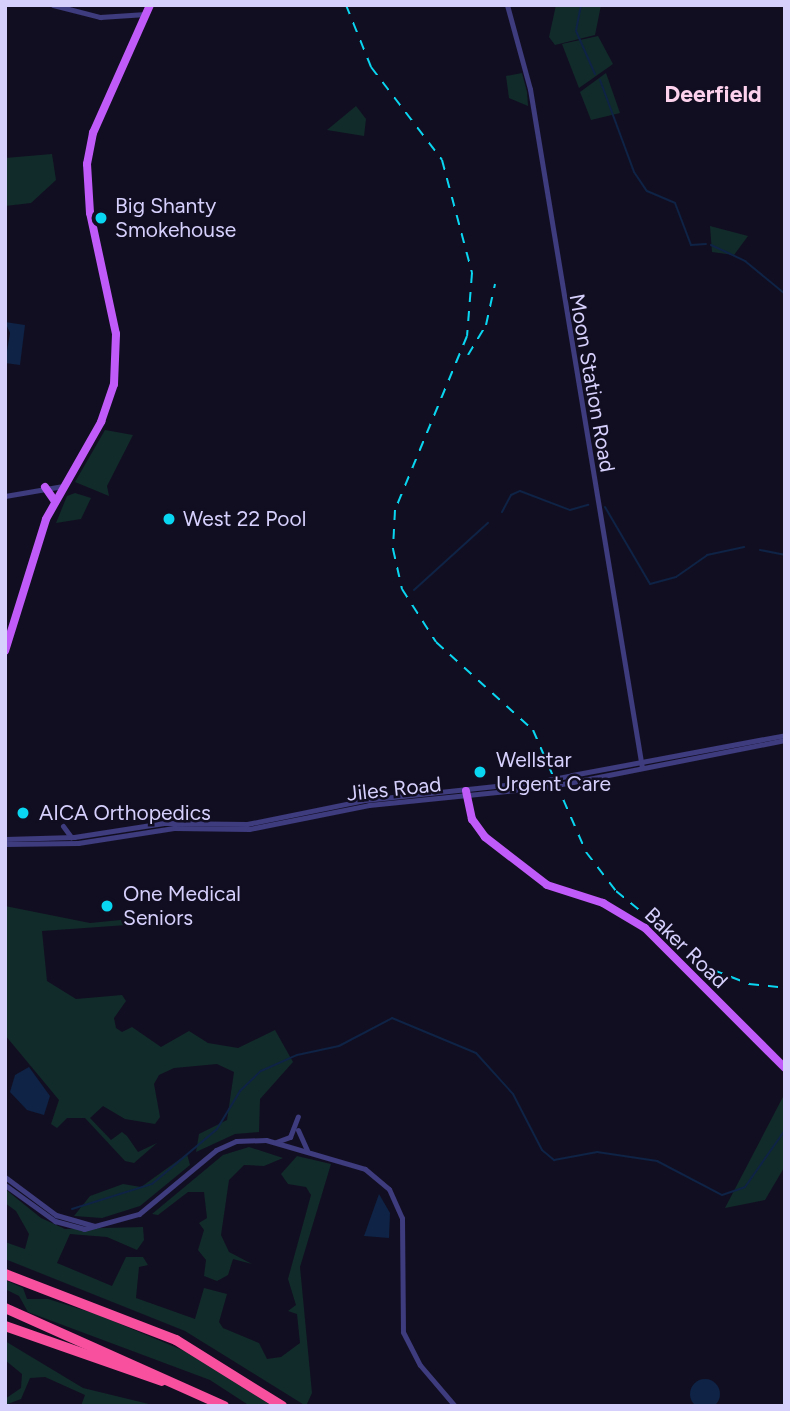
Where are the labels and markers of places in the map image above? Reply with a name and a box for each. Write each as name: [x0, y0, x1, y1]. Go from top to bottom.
place label: Big Shanty Smokehouse: [115, 193, 236, 243]
marker: Big Shanty Smokehouse: [93, 210, 109, 226]
place label: West 22 Pool: [183, 506, 306, 532]
marker: West 22 Pool: [161, 511, 177, 527]
place label: Wellstar Urgent Care: [496, 747, 611, 797]
marker: Wellstar Urgent Care: [470, 762, 490, 782]
place label: AICA Orthopedics: [39, 800, 211, 826]
marker: AICA Orthopedics: [13, 803, 33, 823]
place label: One Medical Seniors: [123, 881, 241, 931]
marker: One Medical Seniors: [97, 896, 117, 916]

